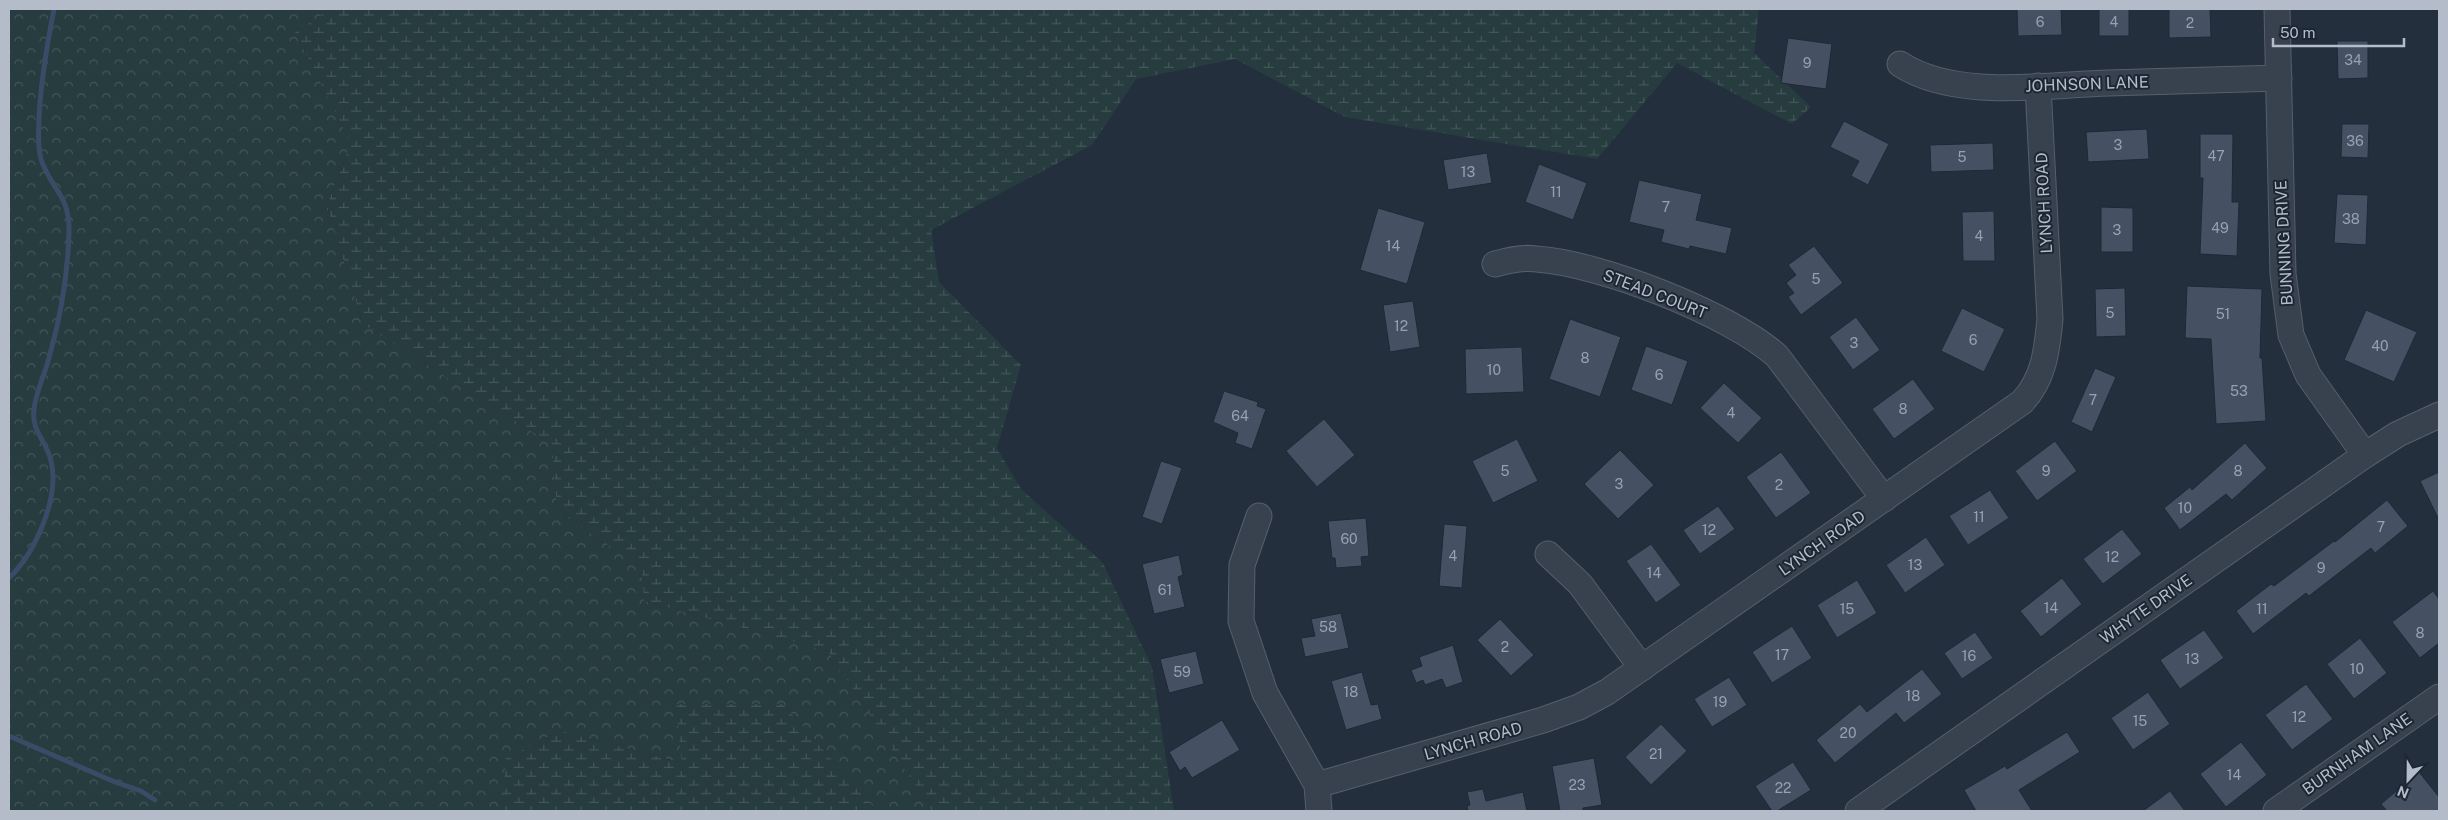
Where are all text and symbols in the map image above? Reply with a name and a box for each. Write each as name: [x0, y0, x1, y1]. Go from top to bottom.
house number: 6: [2036, 14, 2045, 30]
house number: 4: [2110, 14, 2119, 30]
house number: 2: [2186, 15, 2194, 31]
scale bar: [2273, 15, 2404, 47]
text: 50 m: [2280, 24, 2315, 41]
house number: 34: [2344, 52, 2362, 68]
house number: 9: [1803, 55, 1812, 71]
street label: JOHNSON LANE: [2025, 72, 2149, 96]
house number: 36: [2346, 133, 2364, 149]
house number: 3: [2114, 137, 2123, 153]
house number: 47: [2207, 148, 2225, 164]
house number: 5: [1958, 149, 1967, 165]
street label: LYNCH ROAD: [2032, 152, 2056, 254]
house number: 13: [1461, 164, 1475, 180]
street label: BUNNING DRIVE: [2271, 180, 2297, 306]
house number: 11: [1550, 184, 1562, 200]
house number: 7: [1662, 199, 1670, 215]
house number: 38: [2342, 211, 2360, 227]
house number: 49: [2211, 220, 2229, 236]
house number: 3: [2113, 222, 2122, 238]
house number: 4: [1975, 228, 1984, 244]
house number: 14: [1386, 238, 1400, 254]
street label: STEAD COURT: [1600, 265, 1710, 323]
house number: 5: [1812, 271, 1821, 287]
house number: 5: [2106, 305, 2115, 321]
house number: 51: [2216, 306, 2230, 322]
house number: 12: [1394, 318, 1408, 334]
house number: 6: [1969, 332, 1978, 348]
house number: 3: [1850, 335, 1859, 351]
house number: 40: [2371, 338, 2389, 354]
house number: 8: [1580, 350, 1590, 366]
house number: 10: [1487, 362, 1501, 378]
house number: 6: [1655, 367, 1664, 383]
house number: 53: [2230, 383, 2248, 399]
house number: 7: [2089, 392, 2097, 408]
house number: 8: [1898, 401, 1908, 417]
house number: 4: [1727, 405, 1736, 421]
house number: 64: [1231, 408, 1249, 424]
house number: 5: [1501, 463, 1510, 479]
house number: 9: [2042, 463, 2051, 479]
house number: 8: [2233, 463, 2243, 479]
house number: 3: [1615, 476, 1624, 492]
house number: 2: [1775, 477, 1783, 493]
house number: 10: [2178, 500, 2192, 516]
street label: LYNCH ROAD: [1775, 506, 1869, 580]
house number: 11: [1973, 509, 1985, 525]
house number: 7: [2377, 519, 2385, 535]
house number: 12: [1702, 522, 1716, 538]
house number: 60: [1340, 531, 1358, 547]
house number: 4: [1449, 548, 1458, 564]
house number: 12: [2105, 549, 2119, 565]
house number: 13: [1908, 557, 1922, 573]
house number: 9: [2317, 560, 2326, 576]
house number: 14: [1647, 565, 1661, 581]
street label: WHYTE DRIVE: [2096, 570, 2196, 648]
house number: 61: [1158, 582, 1172, 598]
house number: 14: [2044, 600, 2058, 616]
house number: 15: [1840, 601, 1854, 617]
house number: 11: [2256, 601, 2268, 617]
house number: 58: [1319, 619, 1337, 635]
house number: 8: [2415, 625, 2425, 641]
house number: 2: [1501, 639, 1509, 655]
house number: 17: [1775, 647, 1789, 663]
house number: 16: [1962, 648, 1976, 664]
house number: 13: [2185, 651, 2199, 667]
house number: 10: [2350, 661, 2364, 677]
house number: 59: [1173, 664, 1191, 680]
house number: 18: [1344, 684, 1358, 700]
house number: 18: [1906, 688, 1920, 704]
house number: 19: [1713, 694, 1727, 710]
house number: 12: [2292, 709, 2306, 725]
street label: BURNHAM LANE: [2299, 709, 2415, 799]
house number: 15: [2133, 713, 2147, 729]
street label: LYNCH ROAD: [1422, 718, 1524, 764]
house number: 20: [1840, 725, 1856, 741]
house number: 21: [1649, 746, 1663, 762]
north arrow: [2383, 755, 2433, 805]
house number: 14: [2227, 767, 2241, 783]
house number: 23: [1568, 777, 1586, 793]
house number: 22: [1775, 780, 1791, 796]

